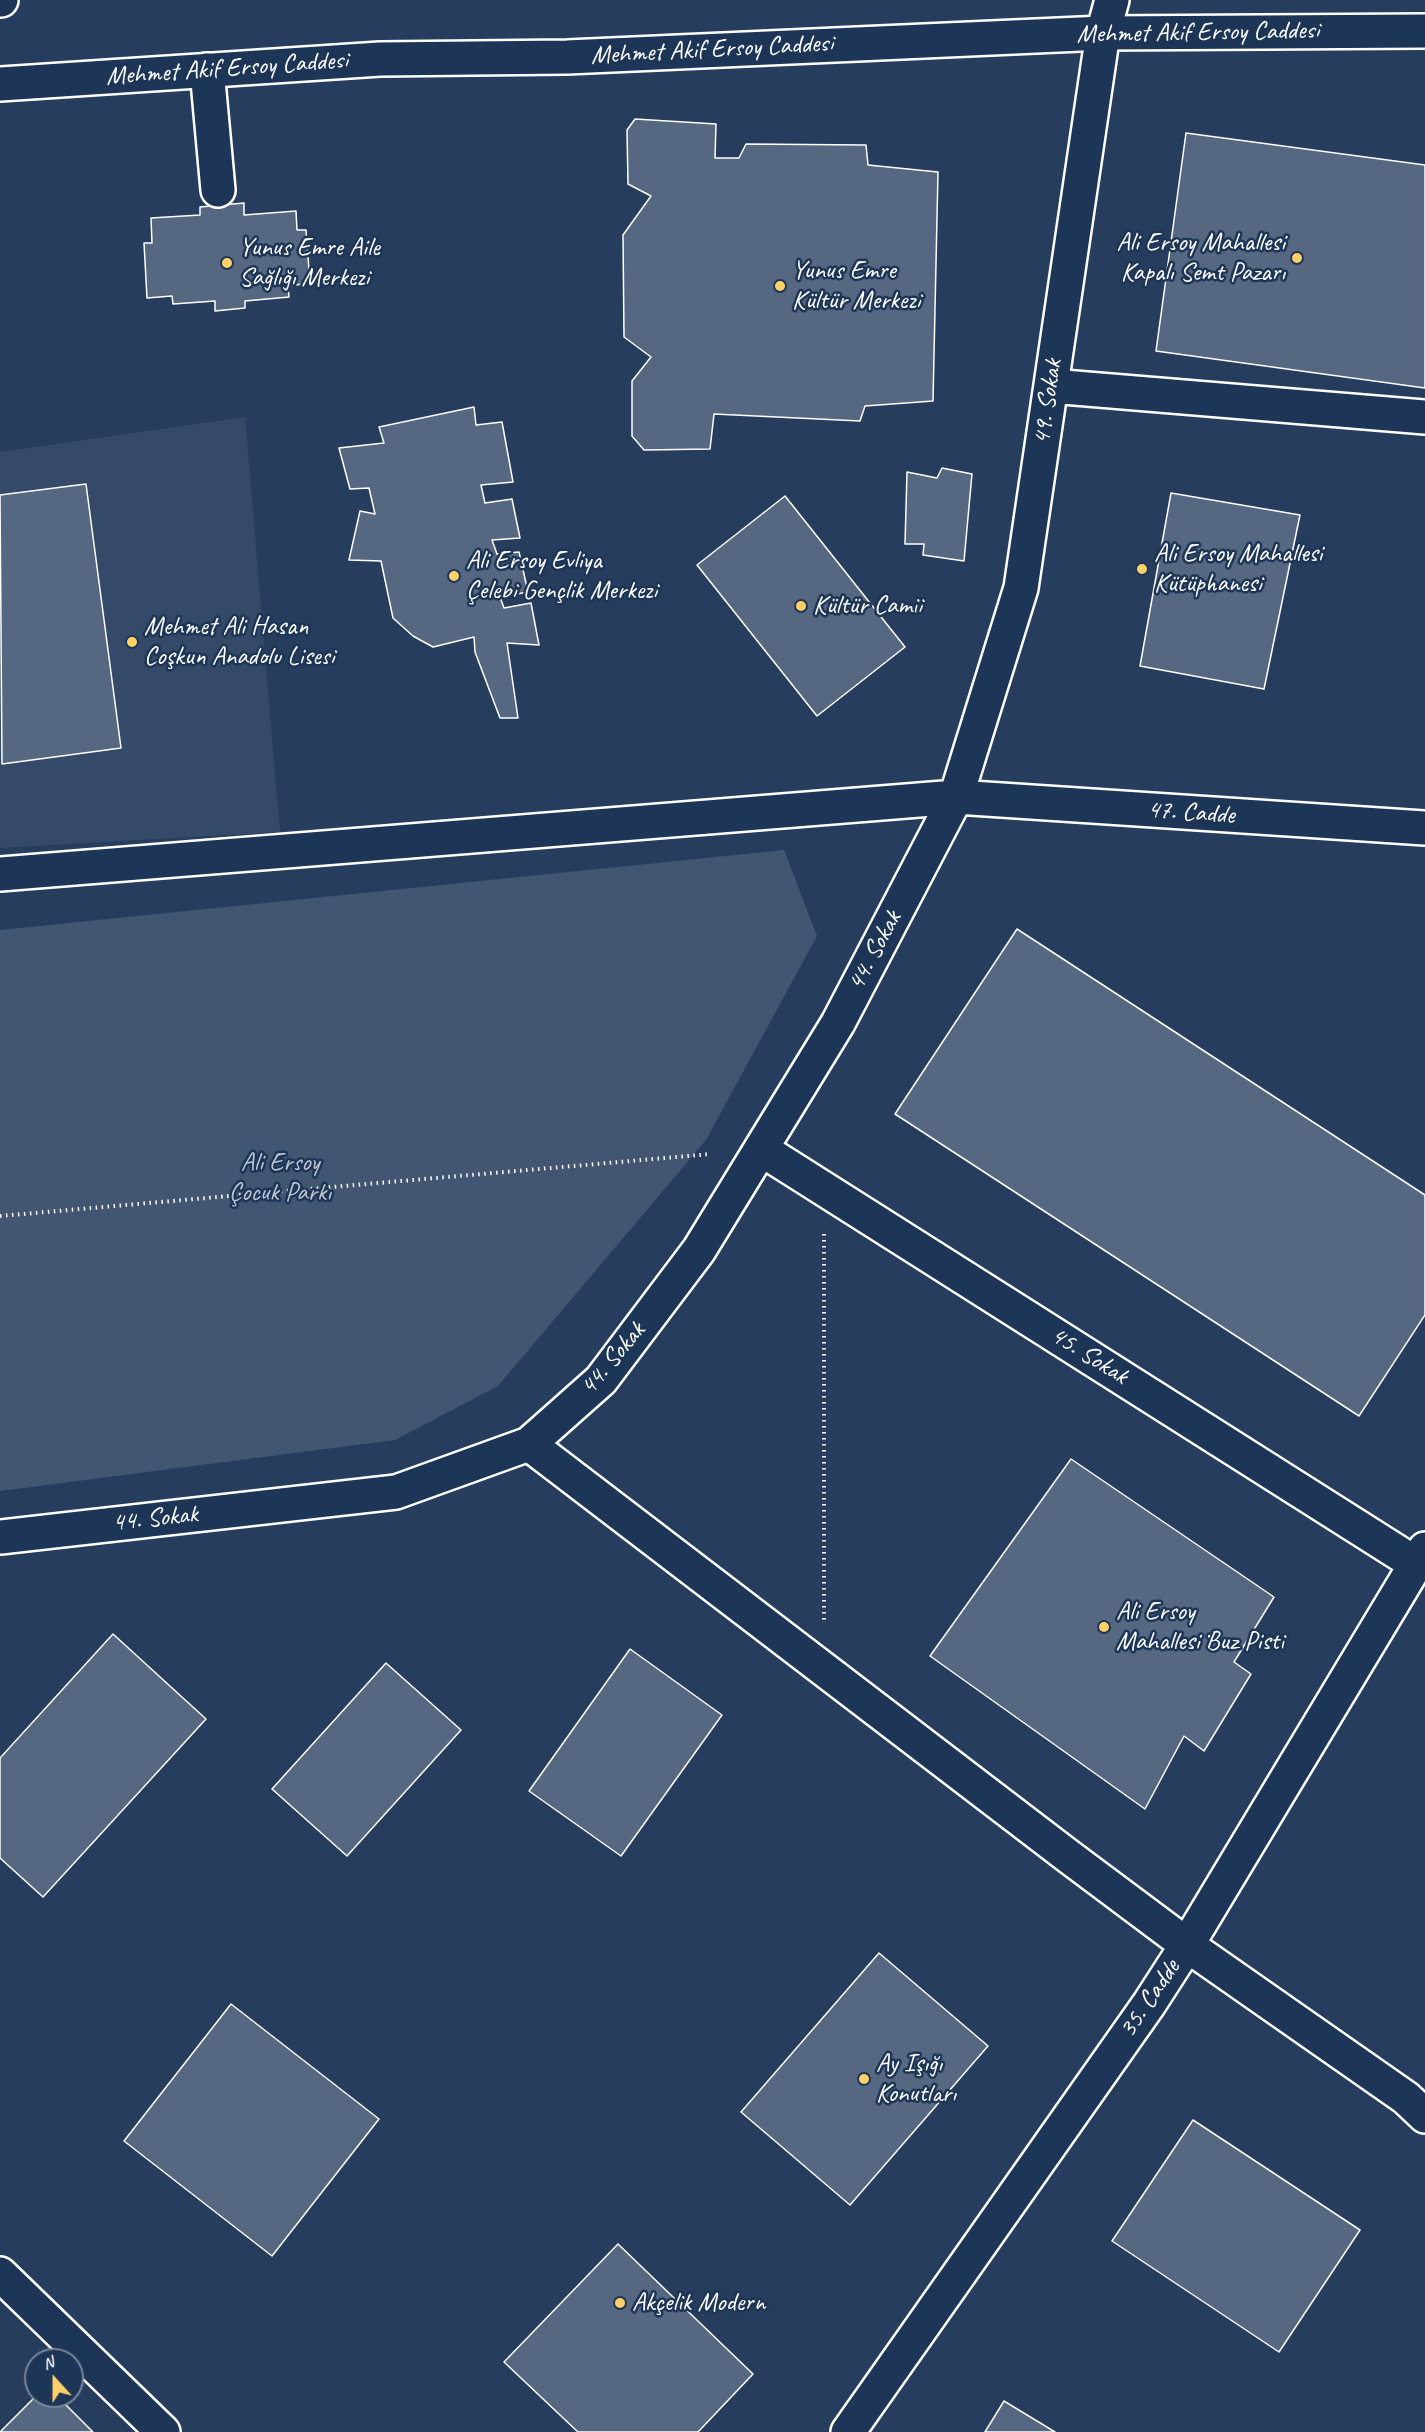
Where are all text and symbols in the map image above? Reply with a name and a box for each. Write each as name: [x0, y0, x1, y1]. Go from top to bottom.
street label: Mehmet Akif Ersoy Caddesi: [1076, 15, 1320, 51]
street label: Mehmet Akif Ersoy Caddesi: [590, 28, 834, 72]
street label: Mehmet Akif Ersoy Caddesi: [105, 45, 349, 93]
place label: Ali Ersoy Mahallesi Kapalı Semt Pazarı: [1117, 227, 1285, 288]
place label: Yunus Emre Aile Sağlığı Merkezi: [239, 232, 380, 294]
marker: Ali Ersoy Mahallesi Kapalı Semt Pazarı: [1290, 251, 1304, 265]
place label: Yunus Emre Kültür Merkezi: [792, 255, 920, 316]
marker: Yunus Emre Aile Sağlığı Merkezi: [220, 256, 234, 270]
marker: Yunus Emre Kültür Merkezi: [773, 279, 787, 293]
street label: 49. Sokak: [1027, 357, 1069, 447]
place label: Ali Ersoy Mahallesi Kütüphanesi: [1154, 538, 1322, 600]
place label: Ali Ersoy Evliya Çelebi Gençlik Merkezi: [466, 545, 657, 606]
marker: Ali Ersoy Mahallesi Kütüphanesi: [1135, 562, 1149, 576]
marker: Ali Ersoy Evliya Çelebi Gençlik Merkezi: [447, 569, 461, 583]
place label: Kültür Camii: [813, 590, 922, 622]
marker: Kültür Camii: [794, 599, 808, 613]
place label: Mehmet Ali Hasan Coşkun Anadolu Lisesi: [144, 611, 334, 672]
marker: Mehmet Ali Hasan Coşkun Anadolu Lisesi: [125, 635, 139, 649]
street label: 47. Cadde: [1146, 794, 1236, 832]
street label: 44. Sokak: [841, 906, 909, 996]
park label: Ali Ersoy Çocuk Parkı: [229, 1147, 331, 1208]
street label: 44. Sokak: [573, 1316, 653, 1402]
street label: 45. Sokak: [1044, 1320, 1134, 1392]
street label: 44. Sokak: [111, 1499, 199, 1539]
place label: Ali Ersoy Mahallesi̇ Buz Pisti: [1116, 1596, 1284, 1658]
marker: Ali Ersoy Mahallesi̇ Buz Pisti: [1097, 1620, 1111, 1634]
street label: 35. Cadde: [1113, 1954, 1187, 2044]
place label: Ay Işığı Konutları: [876, 2048, 956, 2110]
marker: Ay Işığı Konutları: [857, 2072, 871, 2086]
place label: Akçelik Modern: [632, 2287, 765, 2319]
marker: Akçelik Modern: [613, 2296, 627, 2310]
north arrow: [24, 2348, 84, 2408]
text: N: [40, 2352, 56, 2374]

